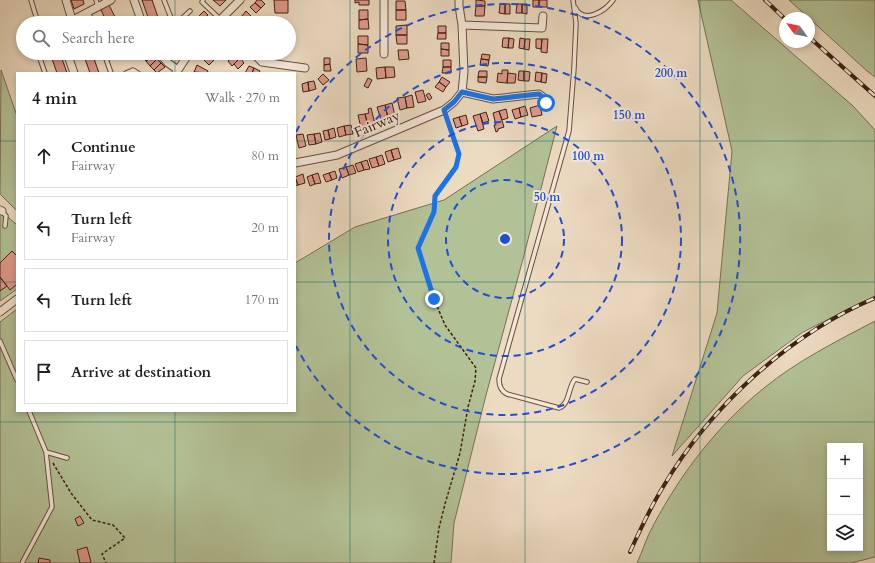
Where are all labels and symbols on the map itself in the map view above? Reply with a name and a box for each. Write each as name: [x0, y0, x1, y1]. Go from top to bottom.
north arrow: [779, 12, 815, 48]
text: 200 m: [655, 65, 688, 81]
route start: [537, 94, 555, 112]
street label: Fairway: [351, 106, 403, 142]
text: 150 m: [613, 107, 646, 123]
text: 100 m: [572, 148, 605, 164]
text: 50 m: [534, 189, 561, 205]
centre of rings: [498, 232, 512, 246]
route end: [425, 290, 443, 308]

